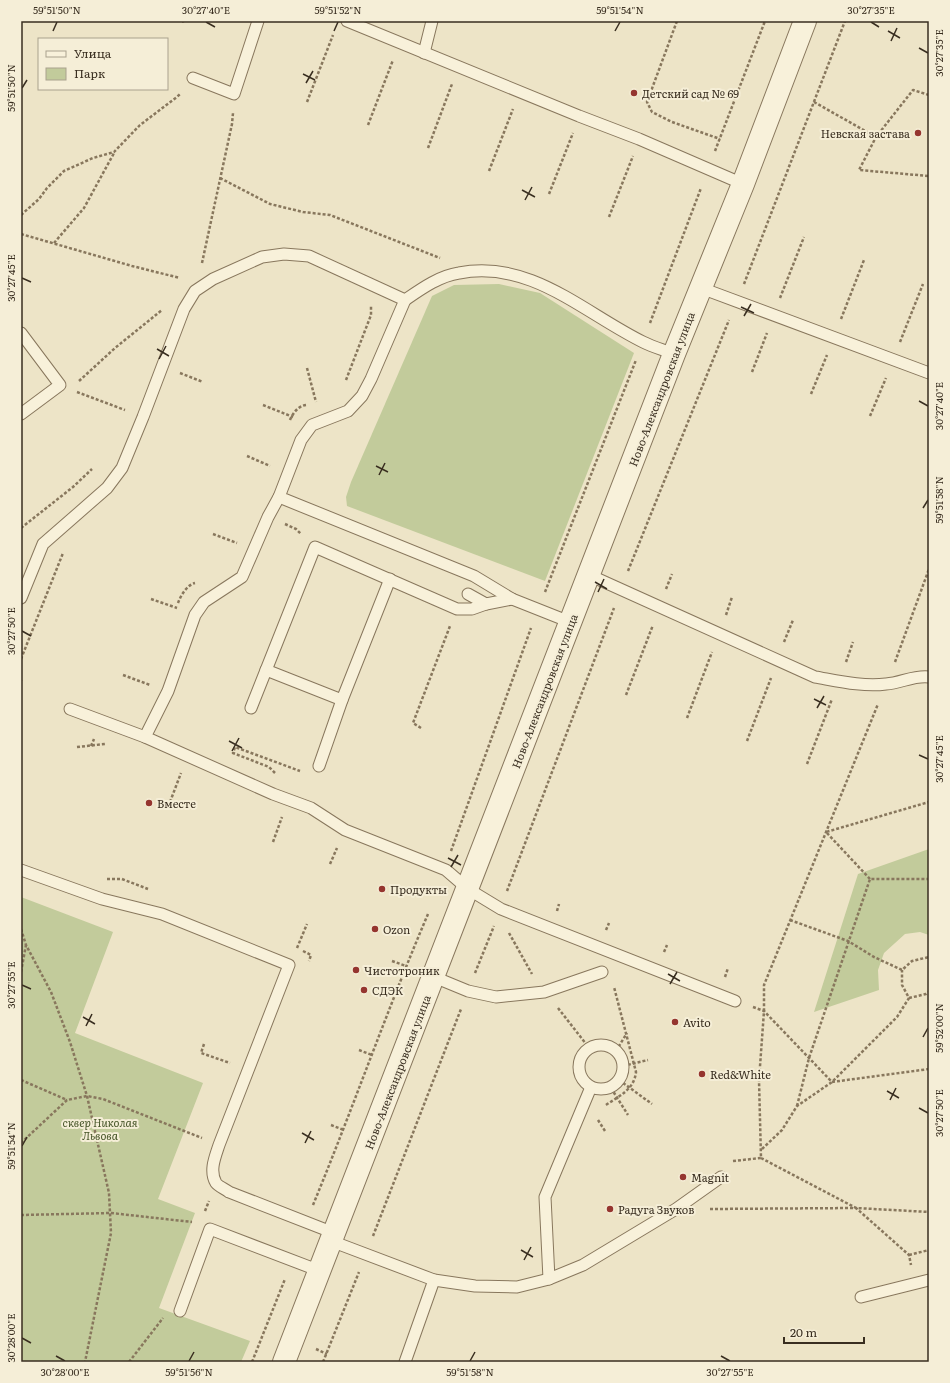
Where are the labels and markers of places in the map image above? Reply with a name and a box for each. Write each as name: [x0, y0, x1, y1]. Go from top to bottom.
place label: Детский сад № 69: [642, 85, 739, 101]
marker: Детский сад № 69: [629, 88, 639, 98]
place label: Невская застава: [821, 125, 910, 141]
marker: Невская застава: [913, 128, 923, 138]
place label: Вместе: [157, 795, 196, 811]
marker: Вместе: [144, 798, 154, 808]
place label: Продукты: [390, 881, 447, 897]
marker: Продукты: [377, 884, 387, 894]
place label: Ozon: [383, 921, 410, 937]
marker: Ozon: [370, 924, 380, 934]
place label: Чистотроник: [364, 962, 440, 978]
marker: Чистотроник: [351, 965, 361, 975]
place label: СДЭК: [372, 982, 403, 998]
marker: СДЭК: [359, 985, 369, 995]
place label: Avito: [683, 1014, 711, 1030]
marker: Avito: [670, 1017, 680, 1027]
place label: Red&White: [710, 1066, 771, 1082]
marker: Red&White: [697, 1069, 707, 1079]
place label: Magnit: [691, 1169, 730, 1185]
marker: Magnit: [678, 1172, 688, 1182]
place label: Радуга Звуков: [618, 1201, 694, 1217]
marker: Радуга Звуков: [605, 1204, 615, 1214]

